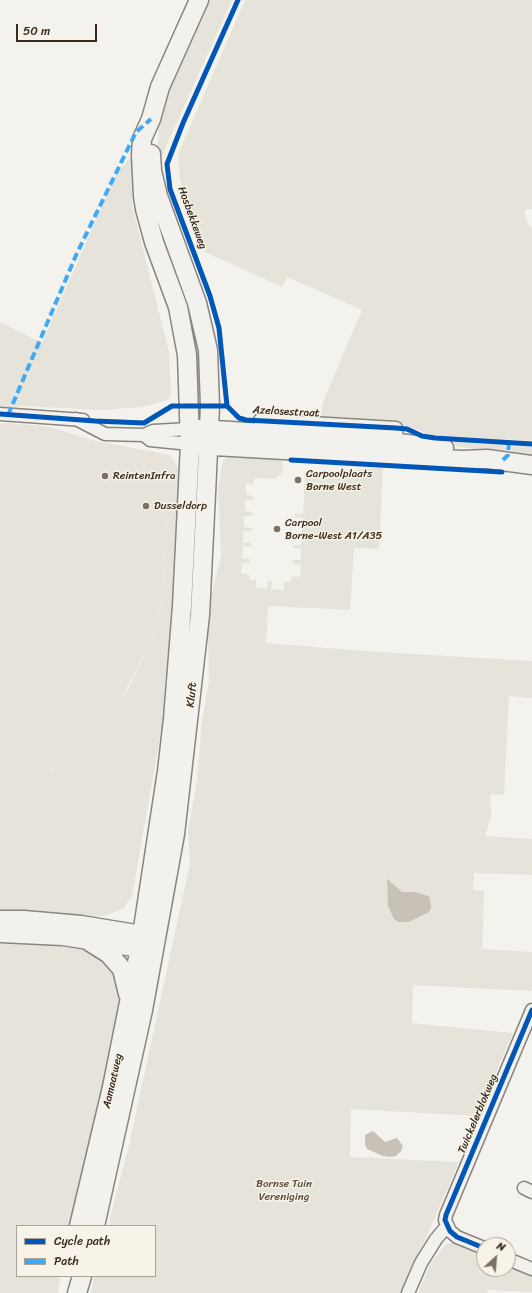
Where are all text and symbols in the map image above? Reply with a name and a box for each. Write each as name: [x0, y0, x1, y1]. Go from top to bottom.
scale bar: [18, 16, 99, 42]
text: 50 m: [23, 20, 50, 42]
street label: Hosbekkeweg: [175, 185, 209, 251]
street label: Azelosestraat: [252, 404, 320, 420]
place label: Carpoolplaats Borne West: [306, 467, 372, 493]
place label: ReintenInfra: [113, 469, 175, 483]
marker: ReintenInfra: [100, 471, 110, 481]
marker: Carpoolplaats Borne West: [293, 475, 303, 485]
place label: Dusseldorp: [154, 499, 207, 513]
marker: Dusseldorp: [141, 501, 151, 511]
place label: Carpool Borne-West A1/A35: [285, 516, 382, 542]
marker: Carpool Borne-West A1/A35: [272, 524, 282, 534]
street label: Kluft: [184, 682, 200, 708]
street label: Aamaatweg: [100, 1052, 126, 1110]
street label: Twickelerblokweg: [455, 1072, 501, 1156]
park label: Bornse Tuin Vereniging: [256, 1177, 312, 1203]
legend: [16, 1225, 156, 1277]
text: Cycle path: [54, 1230, 110, 1252]
text: N: [493, 1236, 509, 1257]
north arrow: [476, 1237, 516, 1277]
text: Path: [54, 1250, 79, 1272]

